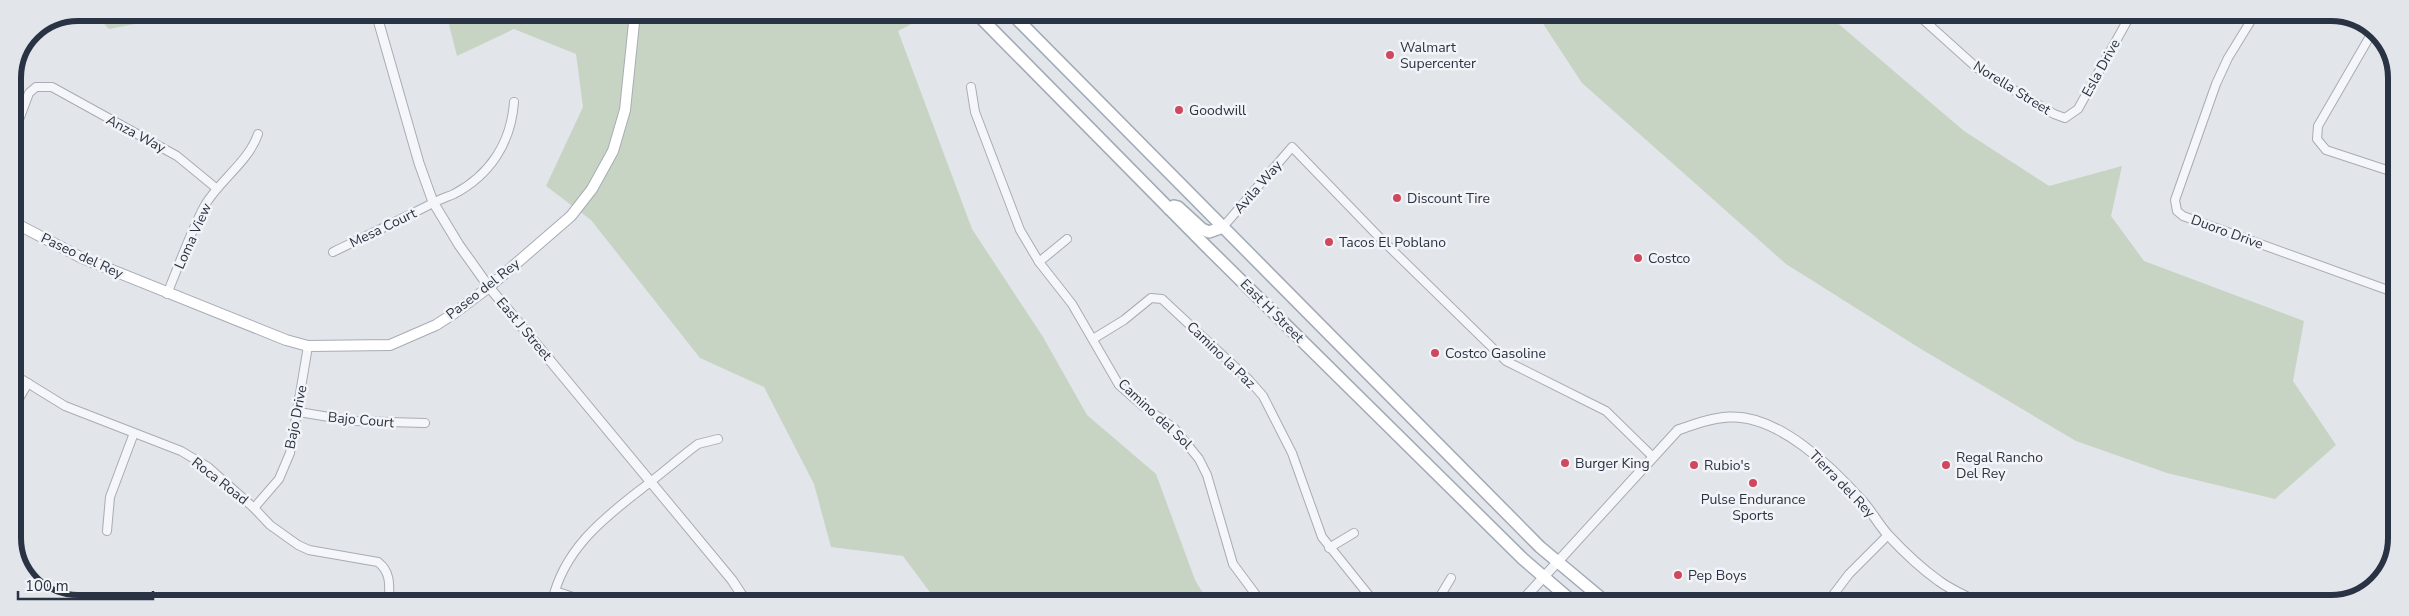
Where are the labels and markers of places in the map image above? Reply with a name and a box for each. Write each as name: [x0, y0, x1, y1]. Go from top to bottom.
place label: Walmart Supercenter: [1400, 38, 1476, 73]
marker: Walmart Supercenter: [1384, 49, 1396, 61]
place label: Goodwill: [1189, 101, 1247, 120]
marker: Goodwill: [1173, 104, 1185, 116]
place label: Discount Tire: [1407, 189, 1490, 208]
marker: Discount Tire: [1391, 192, 1403, 204]
place label: Tacos El Poblano: [1339, 233, 1446, 252]
marker: Tacos El Poblano: [1323, 236, 1335, 248]
place label: Costco: [1648, 249, 1691, 268]
marker: Costco: [1632, 252, 1644, 264]
place label: Costco Gasoline: [1445, 344, 1546, 363]
marker: Costco Gasoline: [1429, 347, 1441, 359]
place label: Regal Rancho Del Rey: [1956, 448, 2043, 483]
place label: Burger King: [1575, 454, 1650, 473]
place label: Rubio's: [1704, 456, 1751, 475]
marker: Burger King: [1559, 457, 1571, 469]
marker: Rubio's: [1688, 459, 1700, 471]
marker: Regal Rancho Del Rey: [1940, 459, 1952, 471]
marker: Pulse Endurance Sports: [1747, 477, 1759, 489]
place label: Pulse Endurance Sports: [1701, 490, 1805, 525]
place label: Pep Boys: [1688, 566, 1747, 585]
marker: Pep Boys: [1672, 569, 1684, 581]

